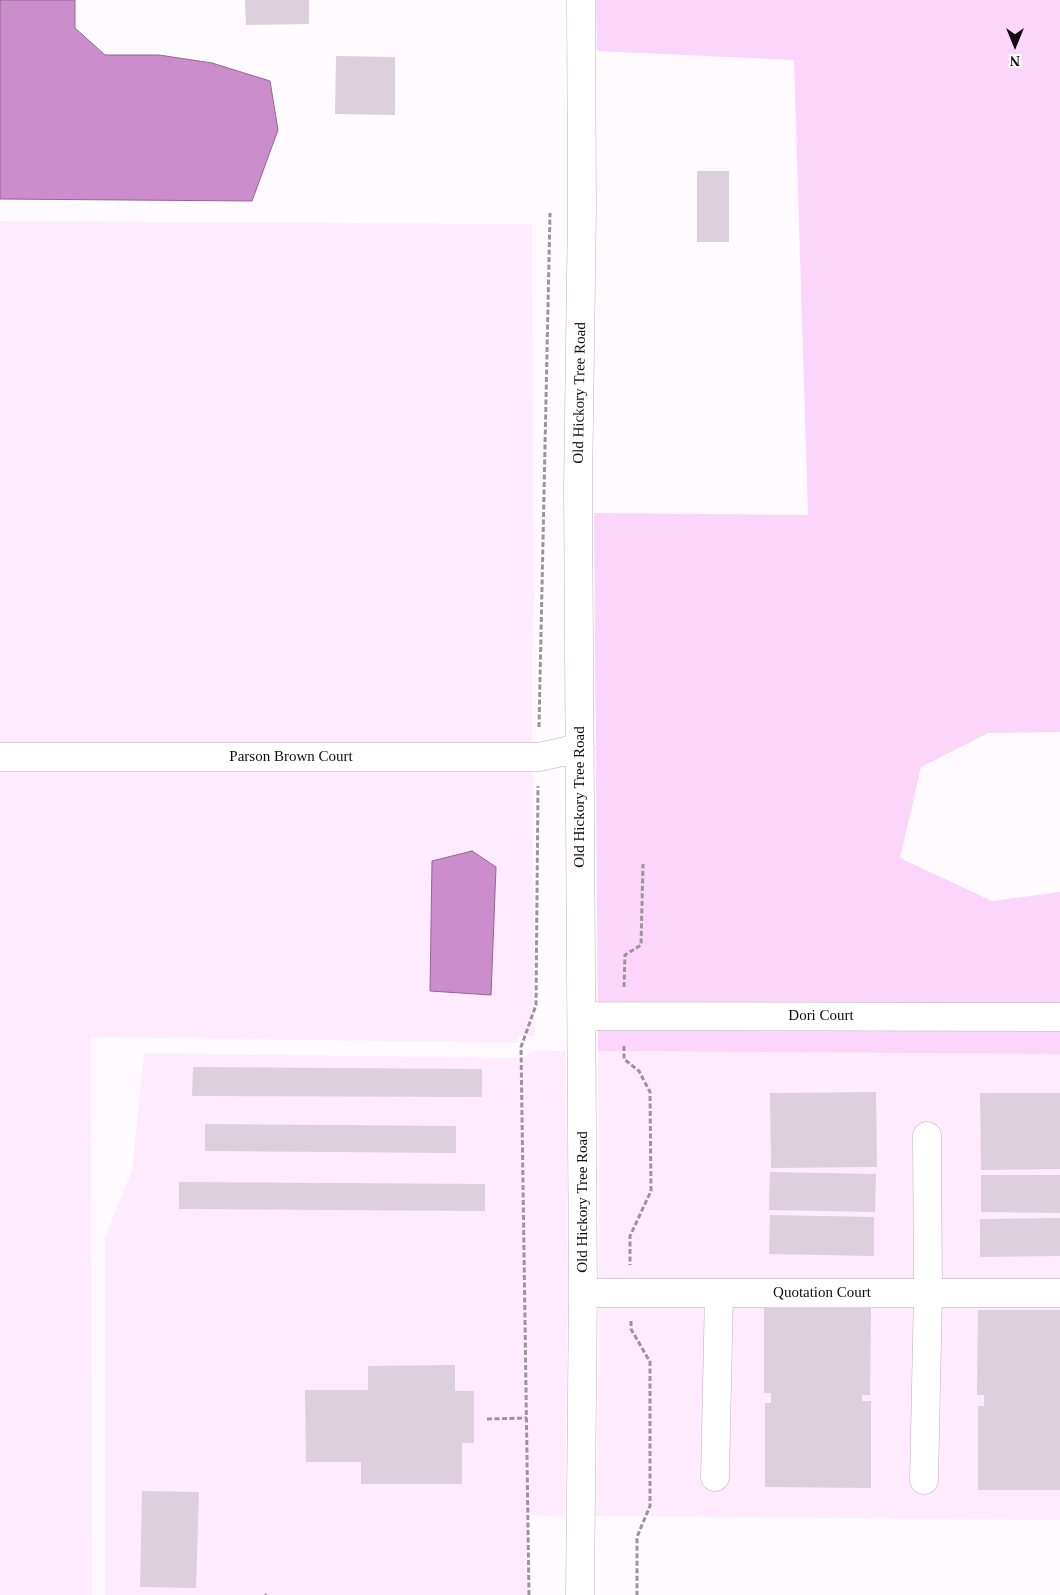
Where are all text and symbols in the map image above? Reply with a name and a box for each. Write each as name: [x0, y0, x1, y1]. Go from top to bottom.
north arrow: [990, 20, 1040, 70]
text: N: [1010, 53, 1020, 68]
street label: Old Hickory Tree Road: [570, 322, 590, 464]
street label: Old Hickory Tree Road: [571, 726, 589, 868]
street label: Parson Brown Court: [229, 748, 353, 766]
street label: Dori Court: [788, 1007, 854, 1025]
street label: Old Hickory Tree Road: [574, 1131, 592, 1273]
street label: Quotation Court: [773, 1284, 871, 1302]

